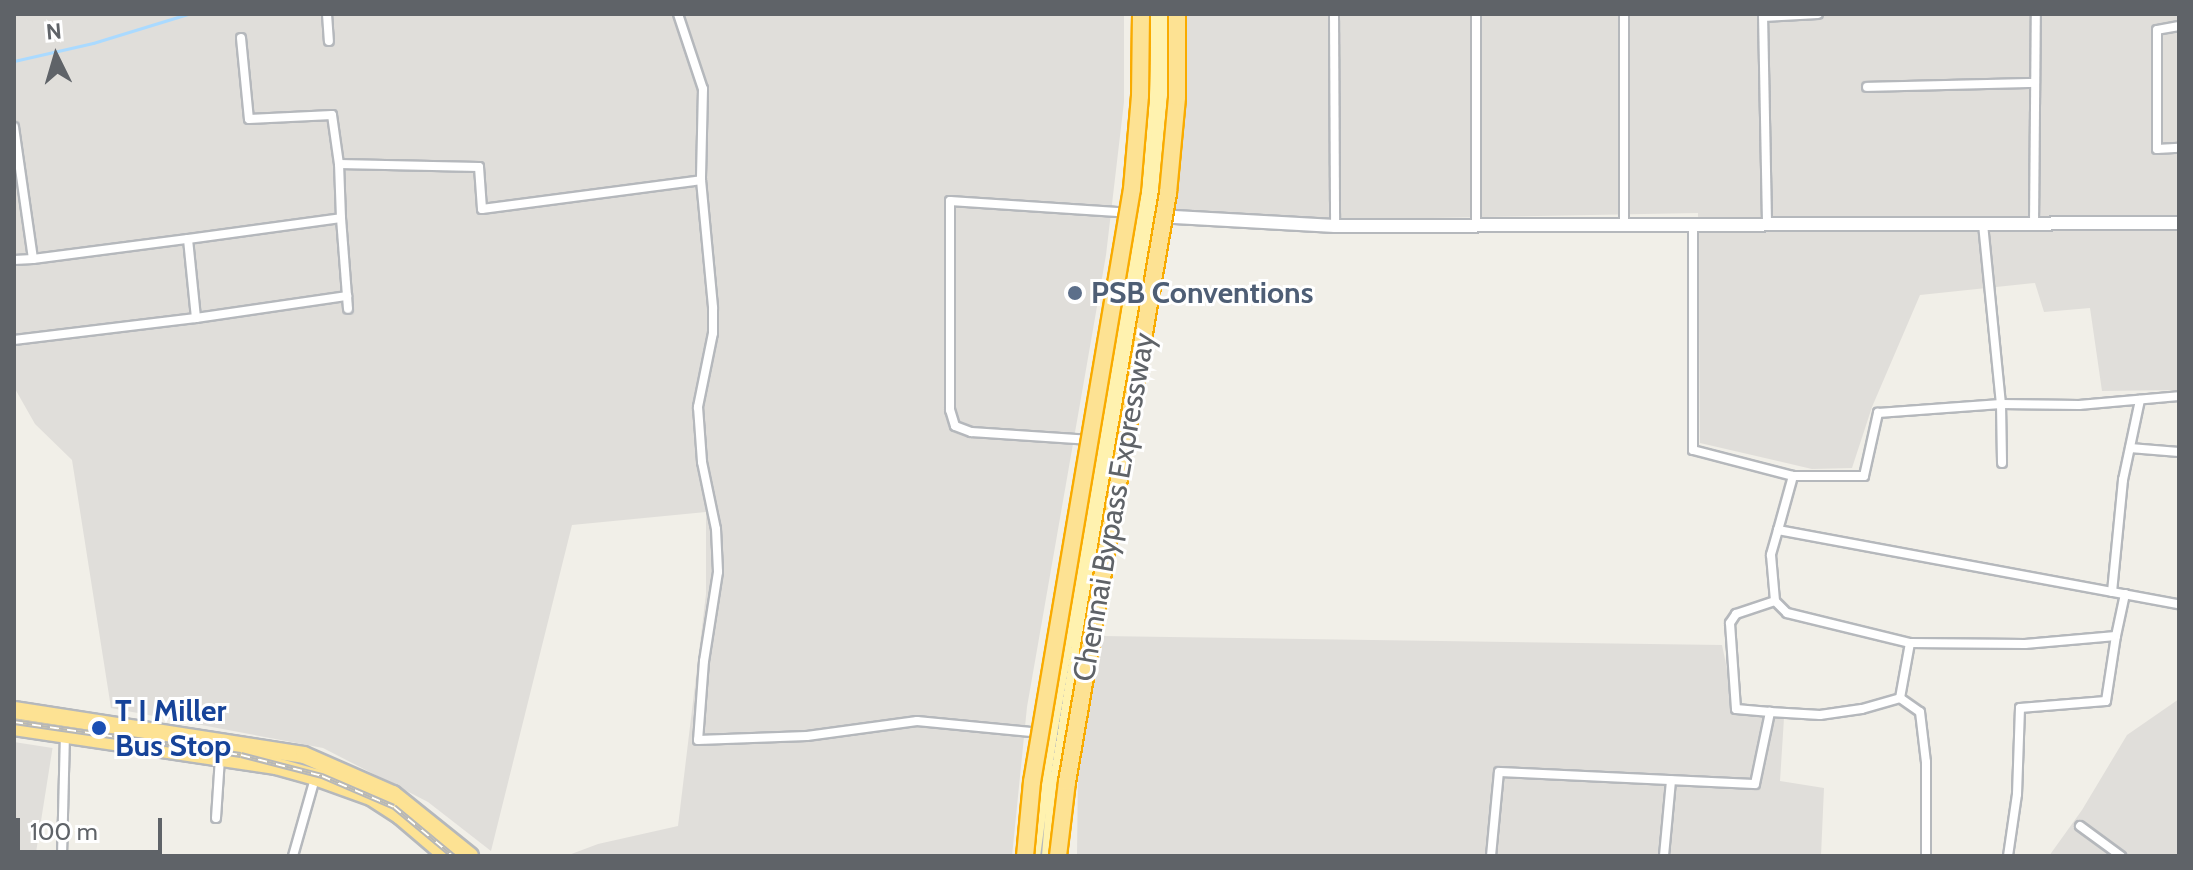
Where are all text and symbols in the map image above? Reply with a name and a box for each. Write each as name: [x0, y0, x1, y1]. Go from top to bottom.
north arrow: [16, 16, 96, 96]
text: N: [45, 17, 63, 46]
place label: PSB Conventions: [1091, 275, 1313, 311]
marker: PSB Conventions: [1066, 284, 1084, 302]
street label: Chennai Bypass Expressway: [1066, 330, 1162, 684]
place label: T I Miller Bus Stop: [115, 693, 231, 764]
marker: T I Miller Bus Stop: [90, 719, 108, 737]
scale bar: [20, 802, 166, 852]
text: 100 m: [30, 817, 98, 846]

